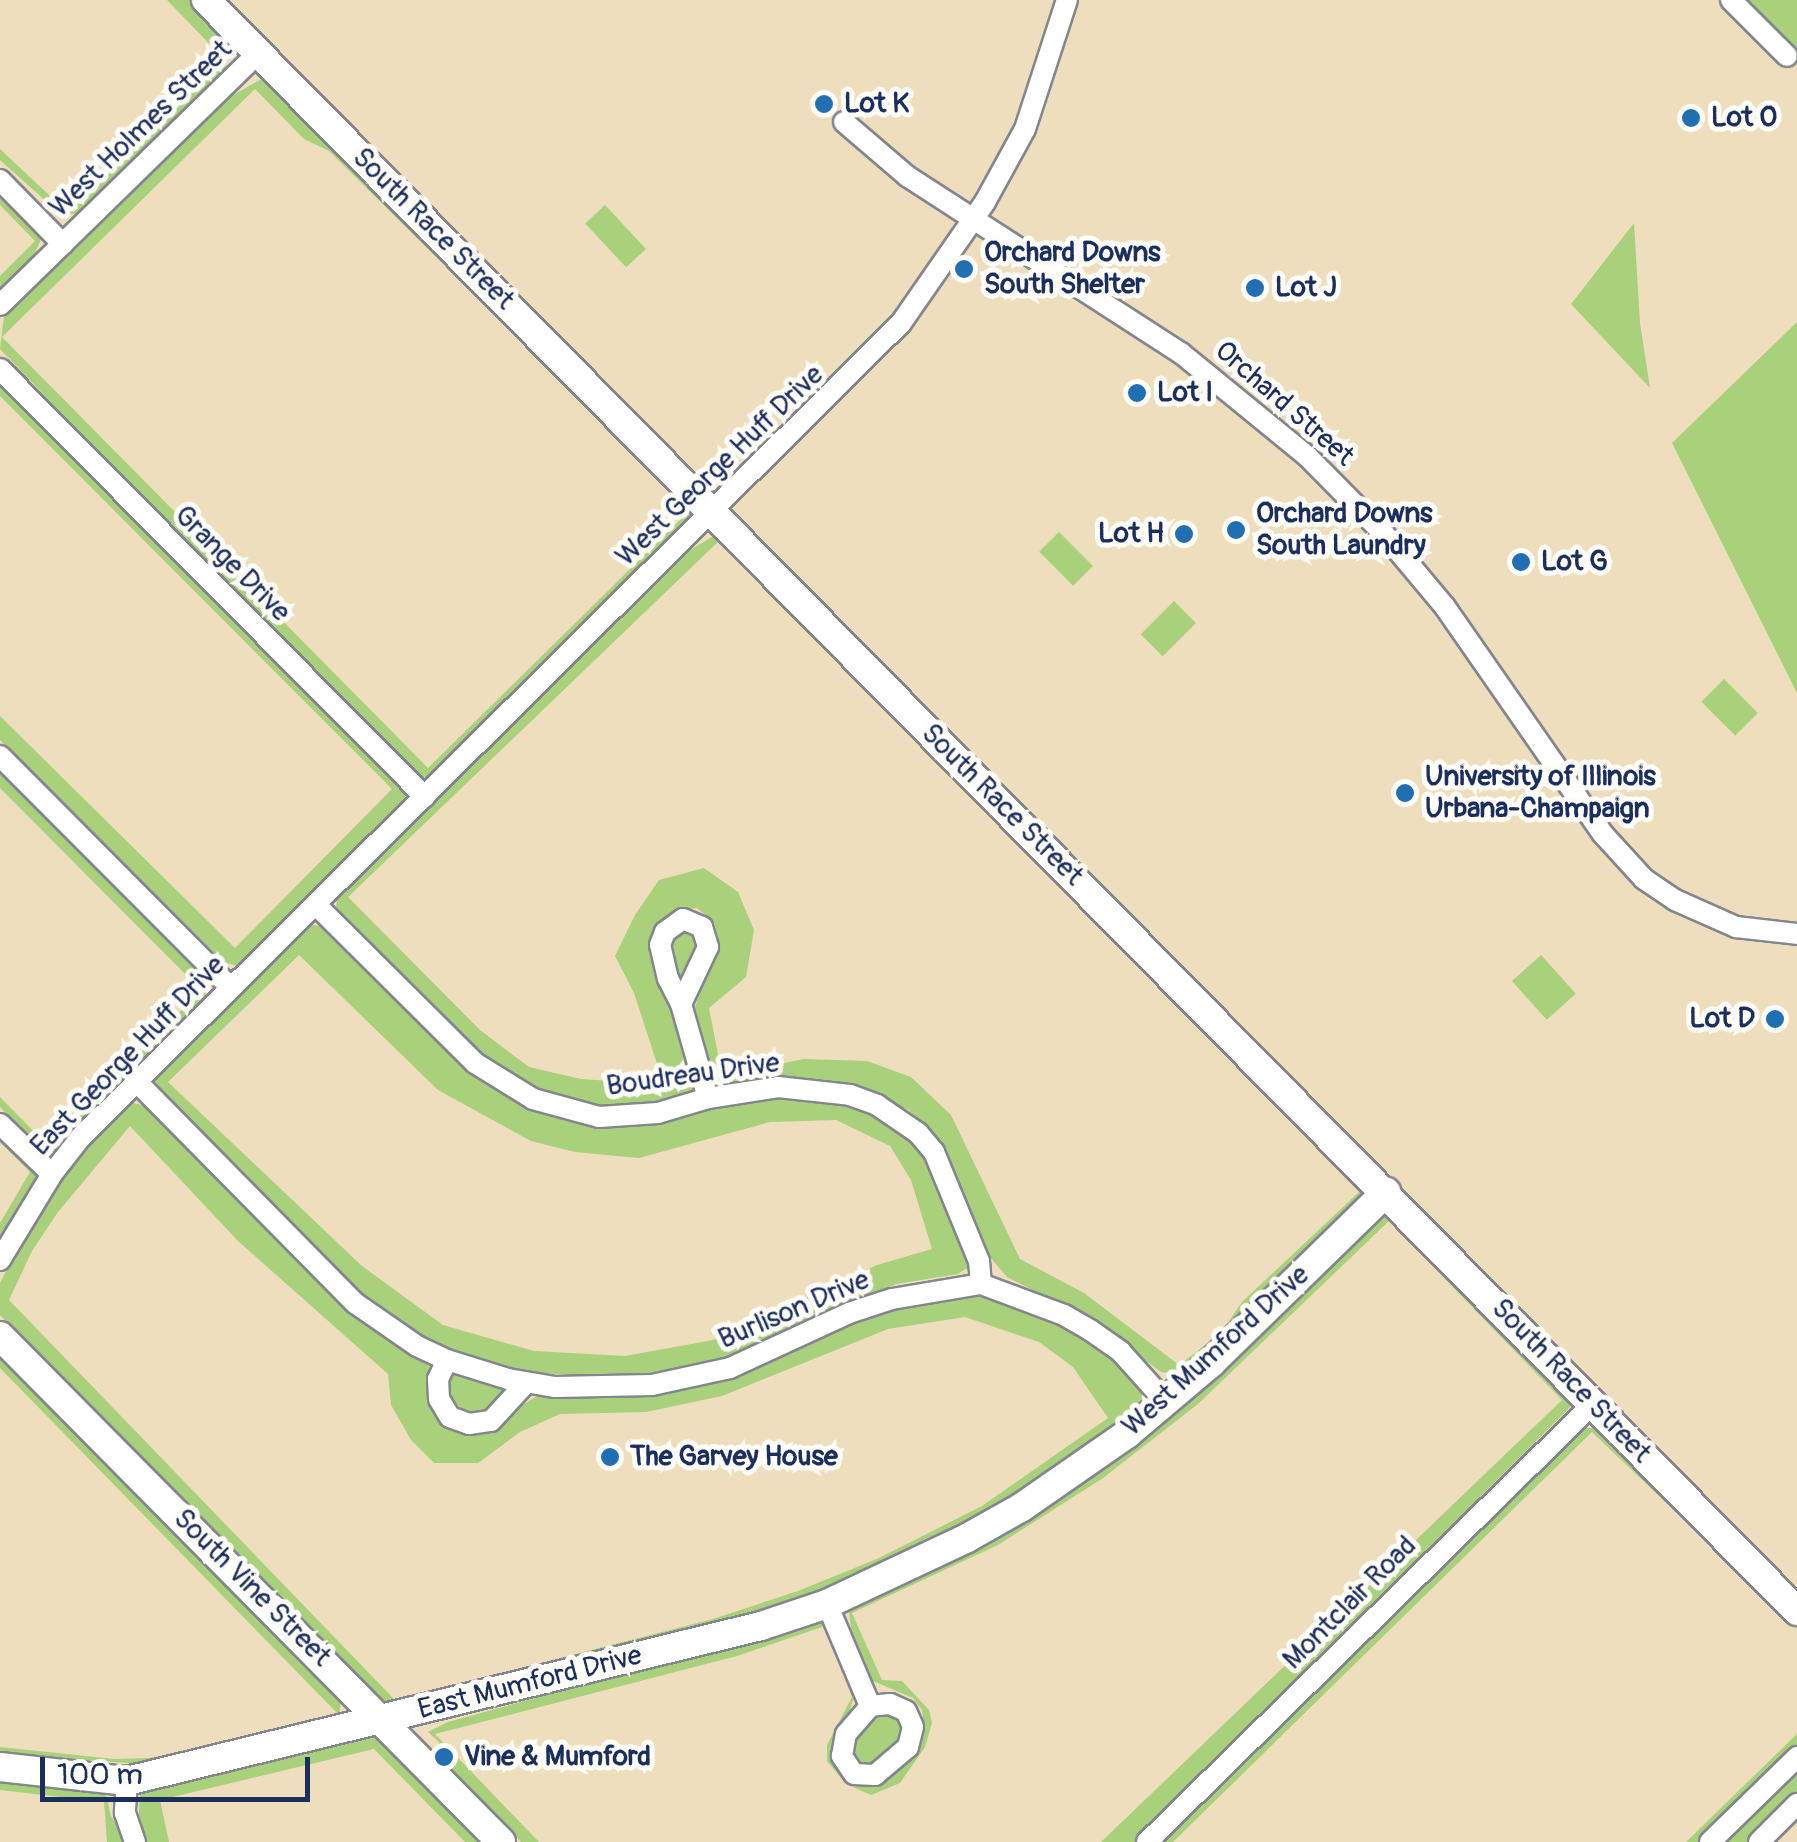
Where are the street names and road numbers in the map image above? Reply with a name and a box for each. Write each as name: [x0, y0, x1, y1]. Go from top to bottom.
street label: West Holmes Street: [43, 33, 239, 225]
street label: South Race Street: [345, 141, 521, 317]
street label: Orchard Street: [1208, 334, 1360, 474]
street label: West George Huff Drive: [609, 358, 831, 574]
street label: Grange Drive: [167, 499, 297, 629]
street label: South Race Street: [914, 717, 1090, 893]
street label: East George Huff Drive: [24, 949, 232, 1163]
street label: Boudreau Drive: [604, 1046, 782, 1104]
street label: West Mumford Drive: [1116, 1258, 1316, 1444]
street label: Burlison Drive: [714, 1263, 874, 1357]
street label: South Race Street: [1484, 1292, 1658, 1470]
street label: South Vine Street: [166, 1502, 338, 1674]
street label: Montclair Road: [1276, 1529, 1424, 1677]
street label: East Mumford Drive: [415, 1639, 645, 1727]

